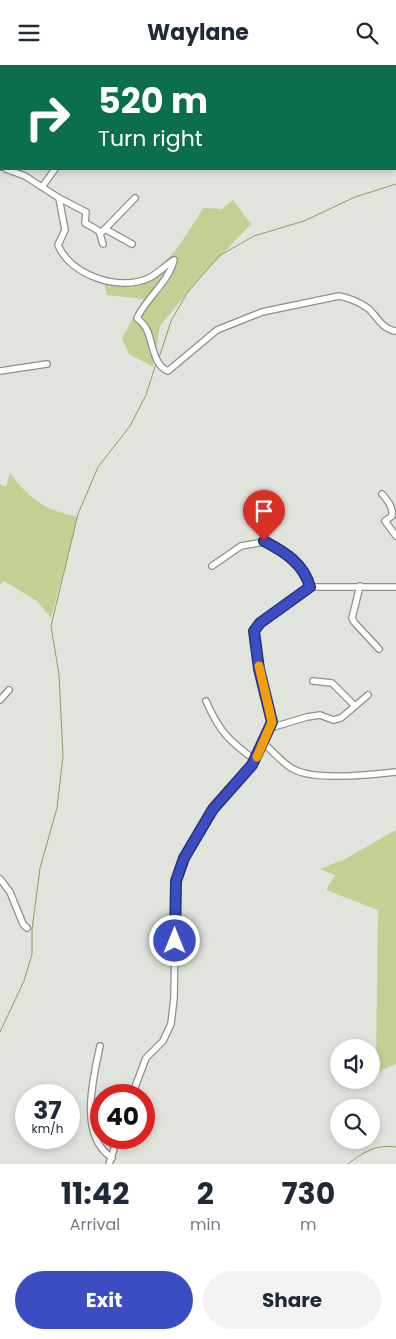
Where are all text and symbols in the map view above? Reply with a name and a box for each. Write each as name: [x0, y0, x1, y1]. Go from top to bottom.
text: Waylane: [147, 17, 249, 48]
icon: menu: [15, 19, 43, 47]
icon: search: [353, 19, 381, 47]
text: 520 m: [98, 76, 208, 125]
icon: right: [15, 85, 80, 150]
text: Turn right: [98, 123, 203, 154]
pin: [243, 490, 285, 541]
icon: arrive: [250, 497, 278, 525]
position arrow: [148, 914, 200, 966]
map controls: [330, 1039, 380, 1149]
button: sound: [330, 1039, 380, 1089]
speed limit sign: 40: [90, 1084, 155, 1149]
text: 37: [33, 1093, 62, 1128]
button: search: [330, 1099, 380, 1149]
text: km/h: [32, 1120, 63, 1137]
text: 11:42: [61, 1172, 129, 1215]
text: 2: [197, 1172, 214, 1215]
text: 730: [281, 1172, 335, 1215]
text: Arrival: [70, 1213, 120, 1236]
text: min: [190, 1213, 221, 1236]
text: m: [300, 1213, 317, 1236]
button: Exit: [15, 1271, 193, 1329]
button: Share: [203, 1271, 381, 1329]

